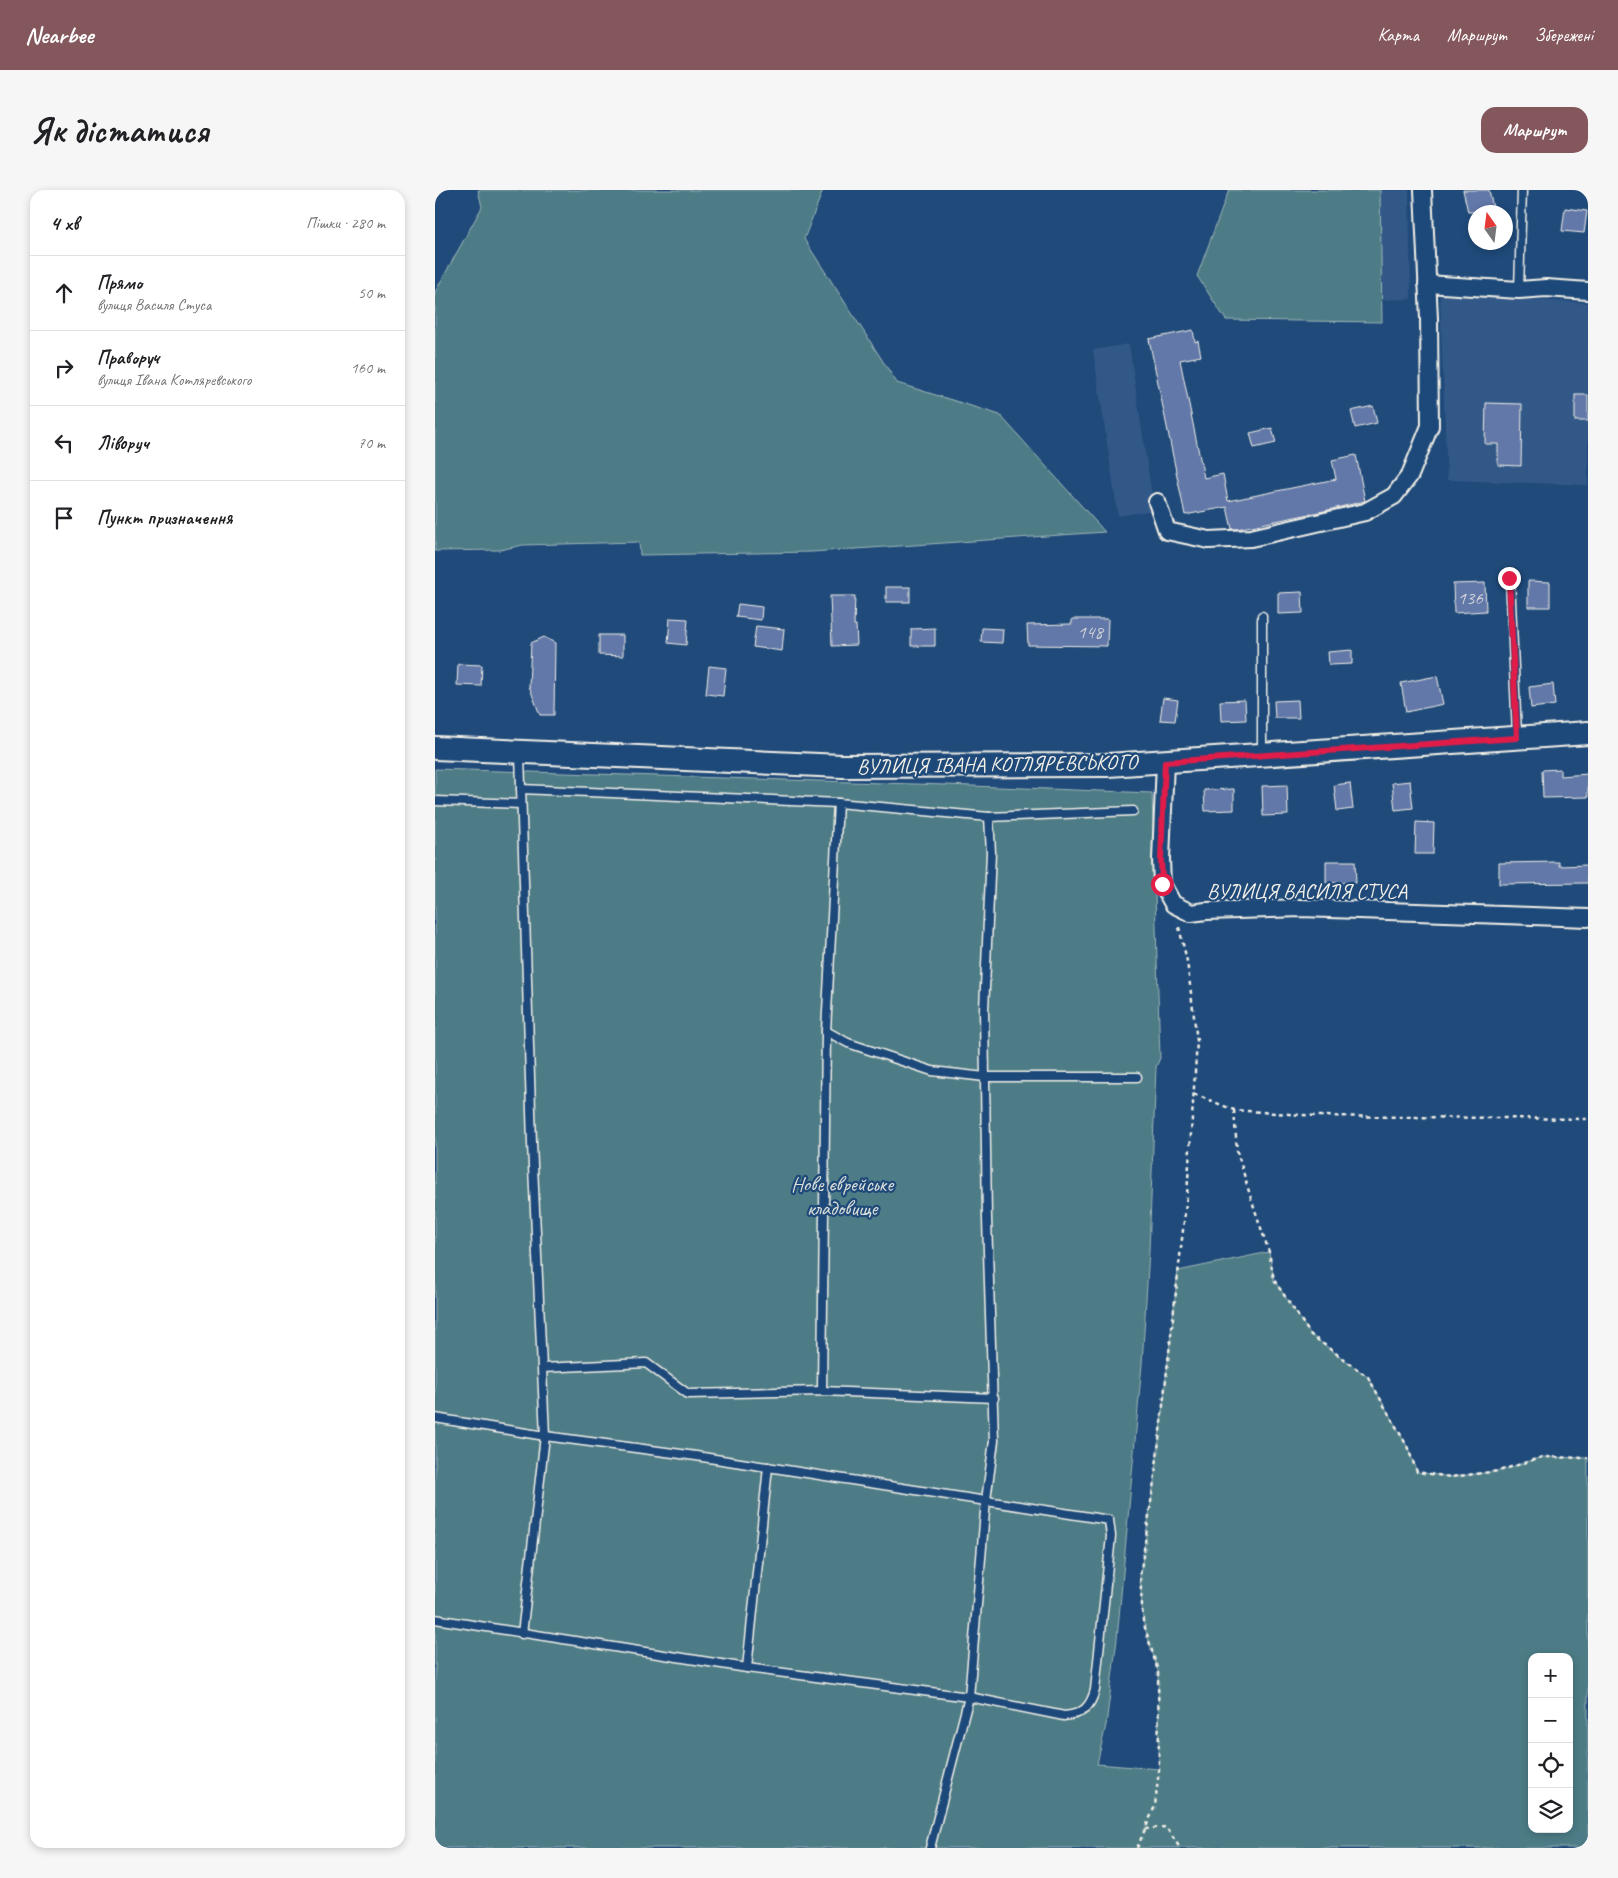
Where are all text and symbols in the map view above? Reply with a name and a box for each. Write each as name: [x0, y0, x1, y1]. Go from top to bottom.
text: Nearbee: [25, 20, 93, 50]
text: Карта: [1378, 24, 1419, 46]
text: Маршрут: [1447, 24, 1506, 46]
text: Збережені: [1534, 24, 1593, 46]
button: Маршрут: [1481, 107, 1588, 153]
text: Як дістатися: [30, 108, 208, 153]
north arrow: [1468, 205, 1513, 250]
text: 4 хв: [50, 210, 79, 236]
text: Пішки · 280 m: [306, 213, 385, 233]
text: Прямо: [97, 271, 142, 295]
icon: ahead: [50, 279, 78, 307]
text: 50 m: [358, 283, 385, 303]
text: вулиця Василя Стуса: [97, 295, 211, 315]
text: Праворуч: [97, 346, 159, 370]
icon: right: [50, 354, 78, 382]
text: 160 m: [351, 358, 385, 378]
text: вулиця Івана Котляревського: [97, 370, 251, 390]
icon: left: [50, 429, 78, 457]
text: Ліворуч: [97, 431, 149, 455]
text: 70 m: [358, 433, 385, 453]
icon: arrive: [50, 504, 78, 532]
text: Пункт призначення: [97, 506, 232, 530]
route end: [1498, 567, 1521, 590]
house number: 136: [1457, 586, 1484, 610]
house number: 148: [1077, 620, 1105, 644]
street label: ВУЛИЦЯ ІВАНА КОТЛЯРЕВСЬКОГО: [857, 749, 1140, 779]
route start: [1151, 873, 1174, 896]
street label: ВУЛИЦЯ ВАСИЛЯ СТУСА: [1207, 878, 1408, 904]
park label: Нове єврейське кладовище: [791, 1171, 895, 1221]
map controls: [1528, 1653, 1573, 1833]
button: +: [1528, 1653, 1573, 1698]
button: −: [1528, 1698, 1573, 1743]
button: locate: [1528, 1743, 1573, 1788]
button: layers: [1528, 1788, 1573, 1833]

